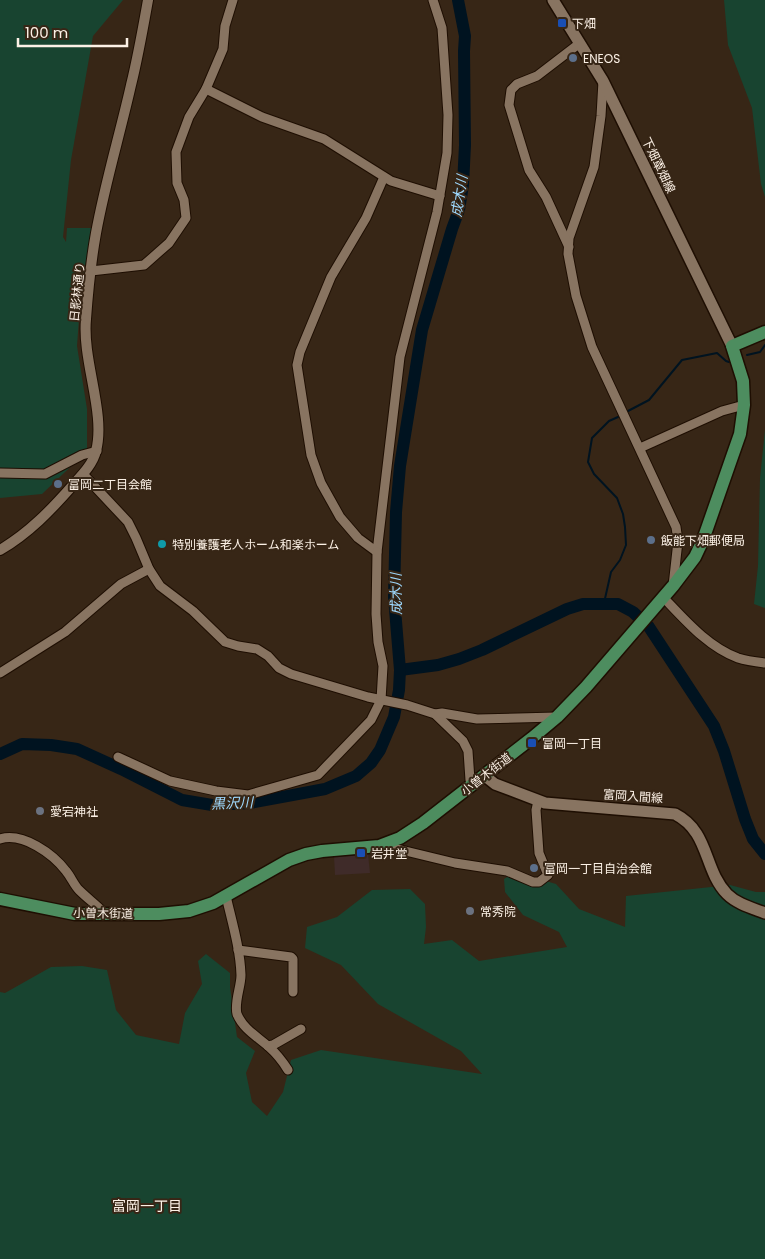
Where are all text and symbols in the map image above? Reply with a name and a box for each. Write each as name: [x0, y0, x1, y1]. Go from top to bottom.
scale bar: [18, 15, 126, 47]
place label: 下畑: [572, 15, 596, 32]
marker: 下畑: [556, 17, 568, 29]
text: 100 m: [25, 22, 68, 43]
place label: ENEOS: [583, 50, 620, 67]
marker: ENEOS: [567, 52, 579, 64]
street label: 下畑軍畑線: [638, 134, 680, 196]
water label: 成木川: [446, 172, 472, 218]
street label: 日影林通り: [65, 261, 89, 323]
place label: 富岡二丁目会館: [68, 476, 152, 493]
marker: 富岡二丁目会館: [52, 478, 64, 490]
place label: 飯能下畑郵便局: [661, 532, 745, 549]
marker: 飯能下畑郵便局: [645, 534, 657, 546]
place label: 特別養護老人ホーム和楽ホーム: [172, 536, 339, 553]
marker: 特別養護老人ホーム和楽ホーム: [156, 538, 168, 550]
water label: 成木川: [386, 571, 406, 615]
place label: 富岡一丁目: [542, 735, 602, 752]
marker: 富岡一丁目: [526, 737, 538, 749]
street label: 小曽木街道: [457, 749, 515, 799]
street label: 富岡入間線: [602, 785, 664, 807]
water label: 黒沢川: [211, 792, 255, 814]
place label: 愛宕神社: [50, 803, 98, 820]
marker: 愛宕神社: [34, 805, 46, 817]
place label: 岩井堂: [371, 845, 407, 862]
marker: 岩井堂: [355, 847, 367, 859]
place label: 富岡一丁目自治会館: [544, 860, 652, 877]
marker: 富岡一丁目自治会館: [528, 862, 540, 874]
place label: 常秀院: [480, 903, 516, 920]
street label: 小曽木街道: [73, 904, 133, 922]
marker: 常秀院: [464, 905, 476, 917]
district label: 富岡一丁目: [112, 1196, 182, 1216]

